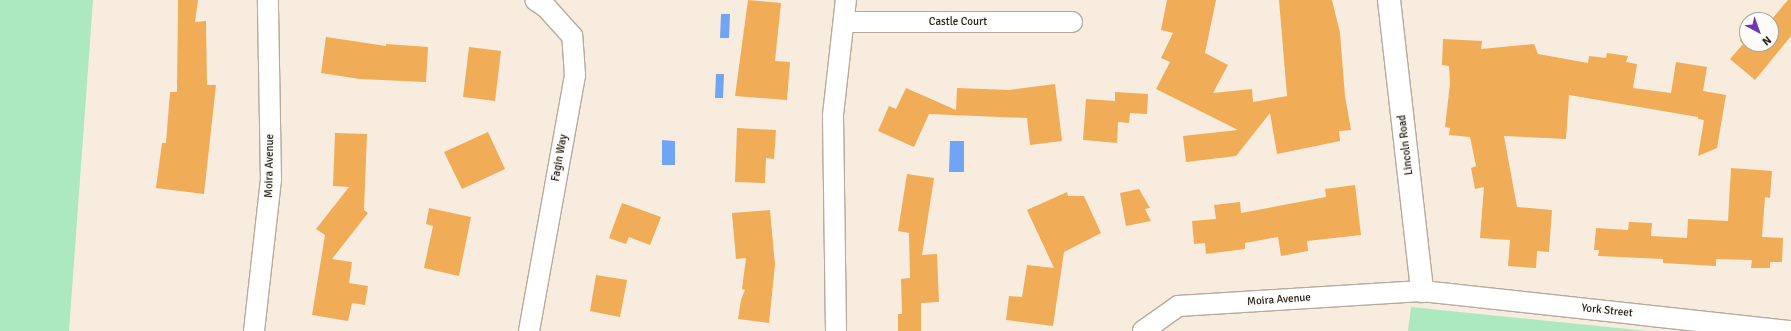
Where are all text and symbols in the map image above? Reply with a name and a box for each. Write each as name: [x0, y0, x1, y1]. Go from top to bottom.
north arrow: [1739, 12, 1779, 52]
street label: Castle Court: [929, 15, 987, 29]
text: N: [1759, 33, 1774, 48]
street label: Lincoln Road: [1396, 114, 1416, 176]
street label: Fagin Way: [549, 133, 571, 183]
street label: Moira Avenue: [263, 134, 277, 198]
street label: Moira Avenue: [1247, 291, 1311, 309]
street label: York Street: [1581, 302, 1633, 320]

